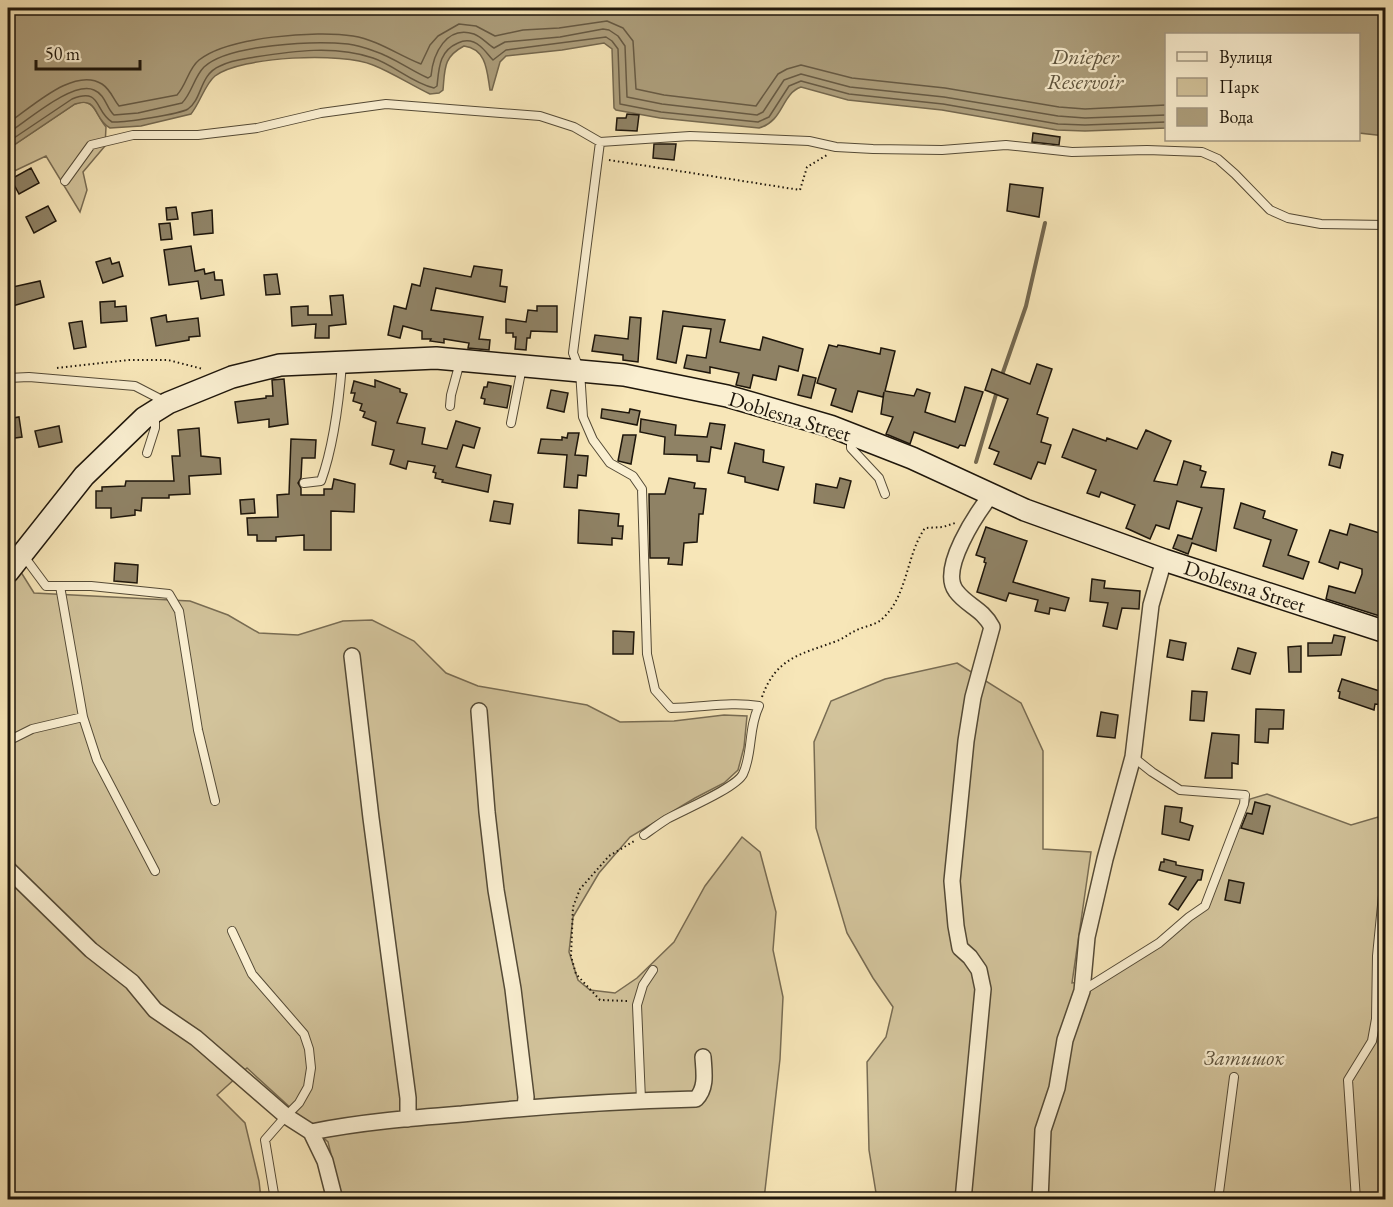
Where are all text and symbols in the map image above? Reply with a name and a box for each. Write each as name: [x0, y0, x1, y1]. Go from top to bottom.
scale bar: [36, 33, 140, 71]
legend: [1165, 33, 1360, 141]
text: 50 m: [45, 42, 80, 65]
water label: Dnieper Reservoir: [1047, 42, 1125, 96]
text: Вулиця: [1219, 45, 1272, 68]
text: Парк: [1219, 75, 1259, 98]
text: Вода: [1219, 105, 1254, 128]
street label: Doblesna Street: [726, 385, 855, 448]
street label: Doblesna Street: [1181, 554, 1310, 619]
park label: Затишок: [1204, 1044, 1285, 1071]

